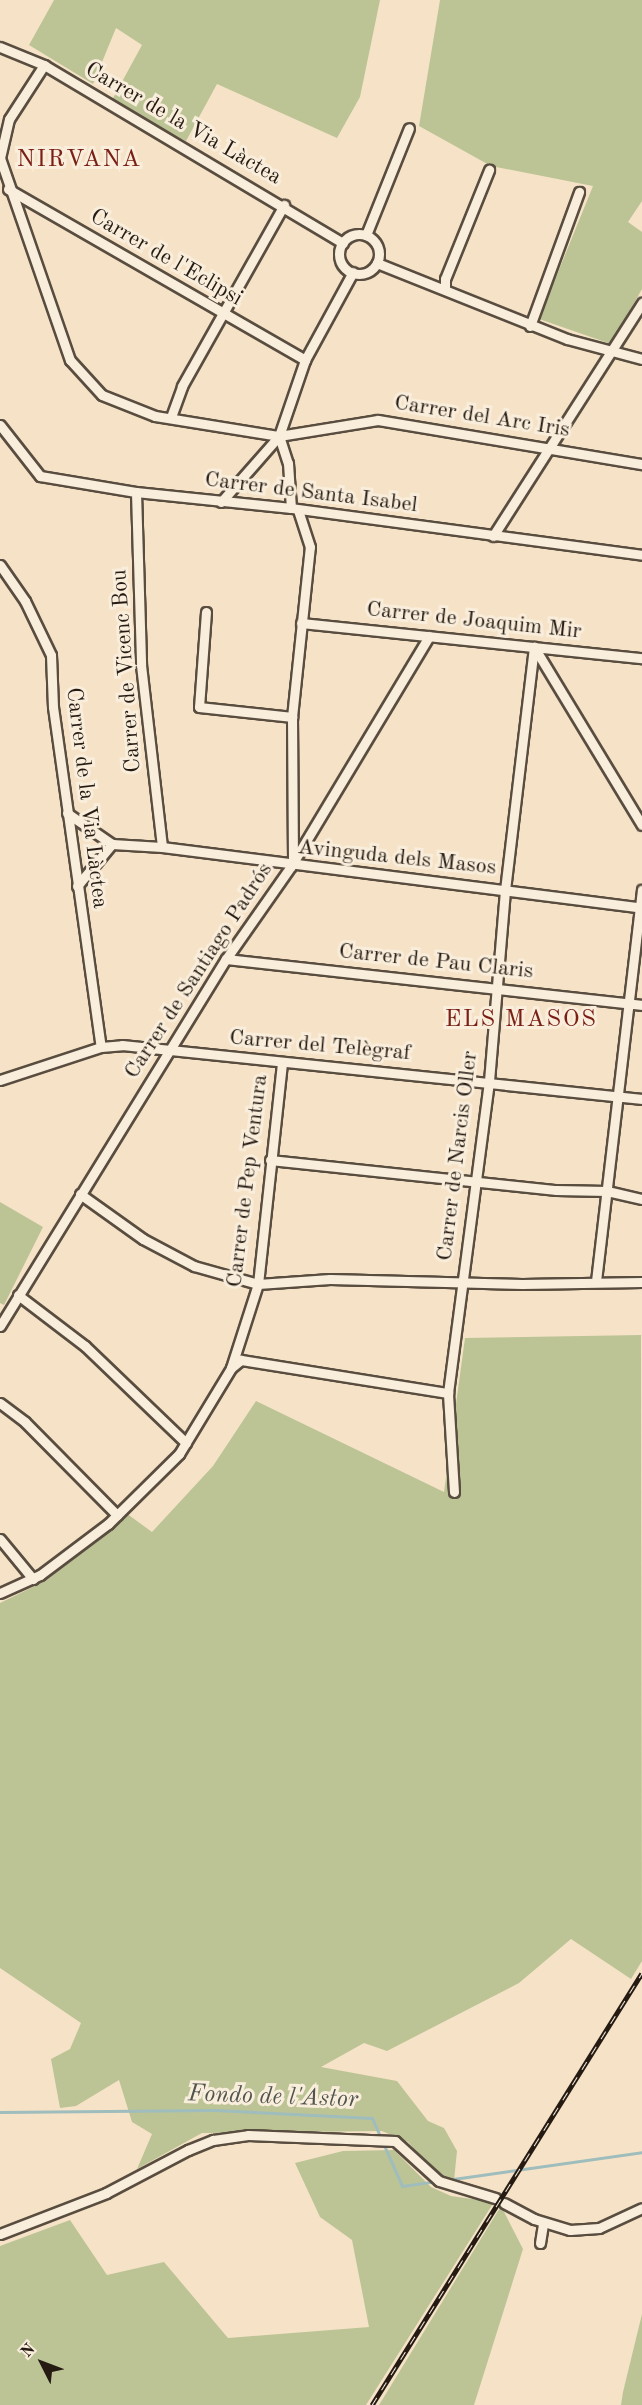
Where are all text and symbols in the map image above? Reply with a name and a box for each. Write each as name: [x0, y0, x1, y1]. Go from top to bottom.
street label: Carrer de la Via Làctea: [80, 57, 286, 191]
district label: NIRVANA: [16, 147, 142, 175]
street label: Carrer de l'Eclipsi: [85, 204, 247, 312]
street label: Carrer del Arc Iris: [392, 390, 572, 444]
street label: Carrer de Santa Isabel: [203, 467, 419, 519]
street label: Carrer de Vicenc Bou: [107, 568, 147, 774]
street label: Carrer de Joaquim Mir: [365, 597, 583, 645]
street label: Carrer de la Via Làctea: [59, 686, 113, 910]
street label: Avinguda dels Masos: [296, 834, 498, 882]
street label: Carrer de Santiago Padrós: [119, 858, 279, 1084]
street label: Carrer de Pau Claris: [337, 939, 535, 985]
district label: ELS MASOS: [445, 1007, 597, 1035]
street label: Carrer del Telègraf: [228, 1025, 412, 1067]
street label: Carrer de Narcis Oller: [432, 1050, 484, 1262]
street label: Carrer de Pep Ventura: [222, 1073, 274, 1289]
water label: Fondo de l'Astor: [187, 2081, 359, 2115]
north arrow: [12, 2333, 72, 2393]
text: N: [19, 2341, 39, 2361]

